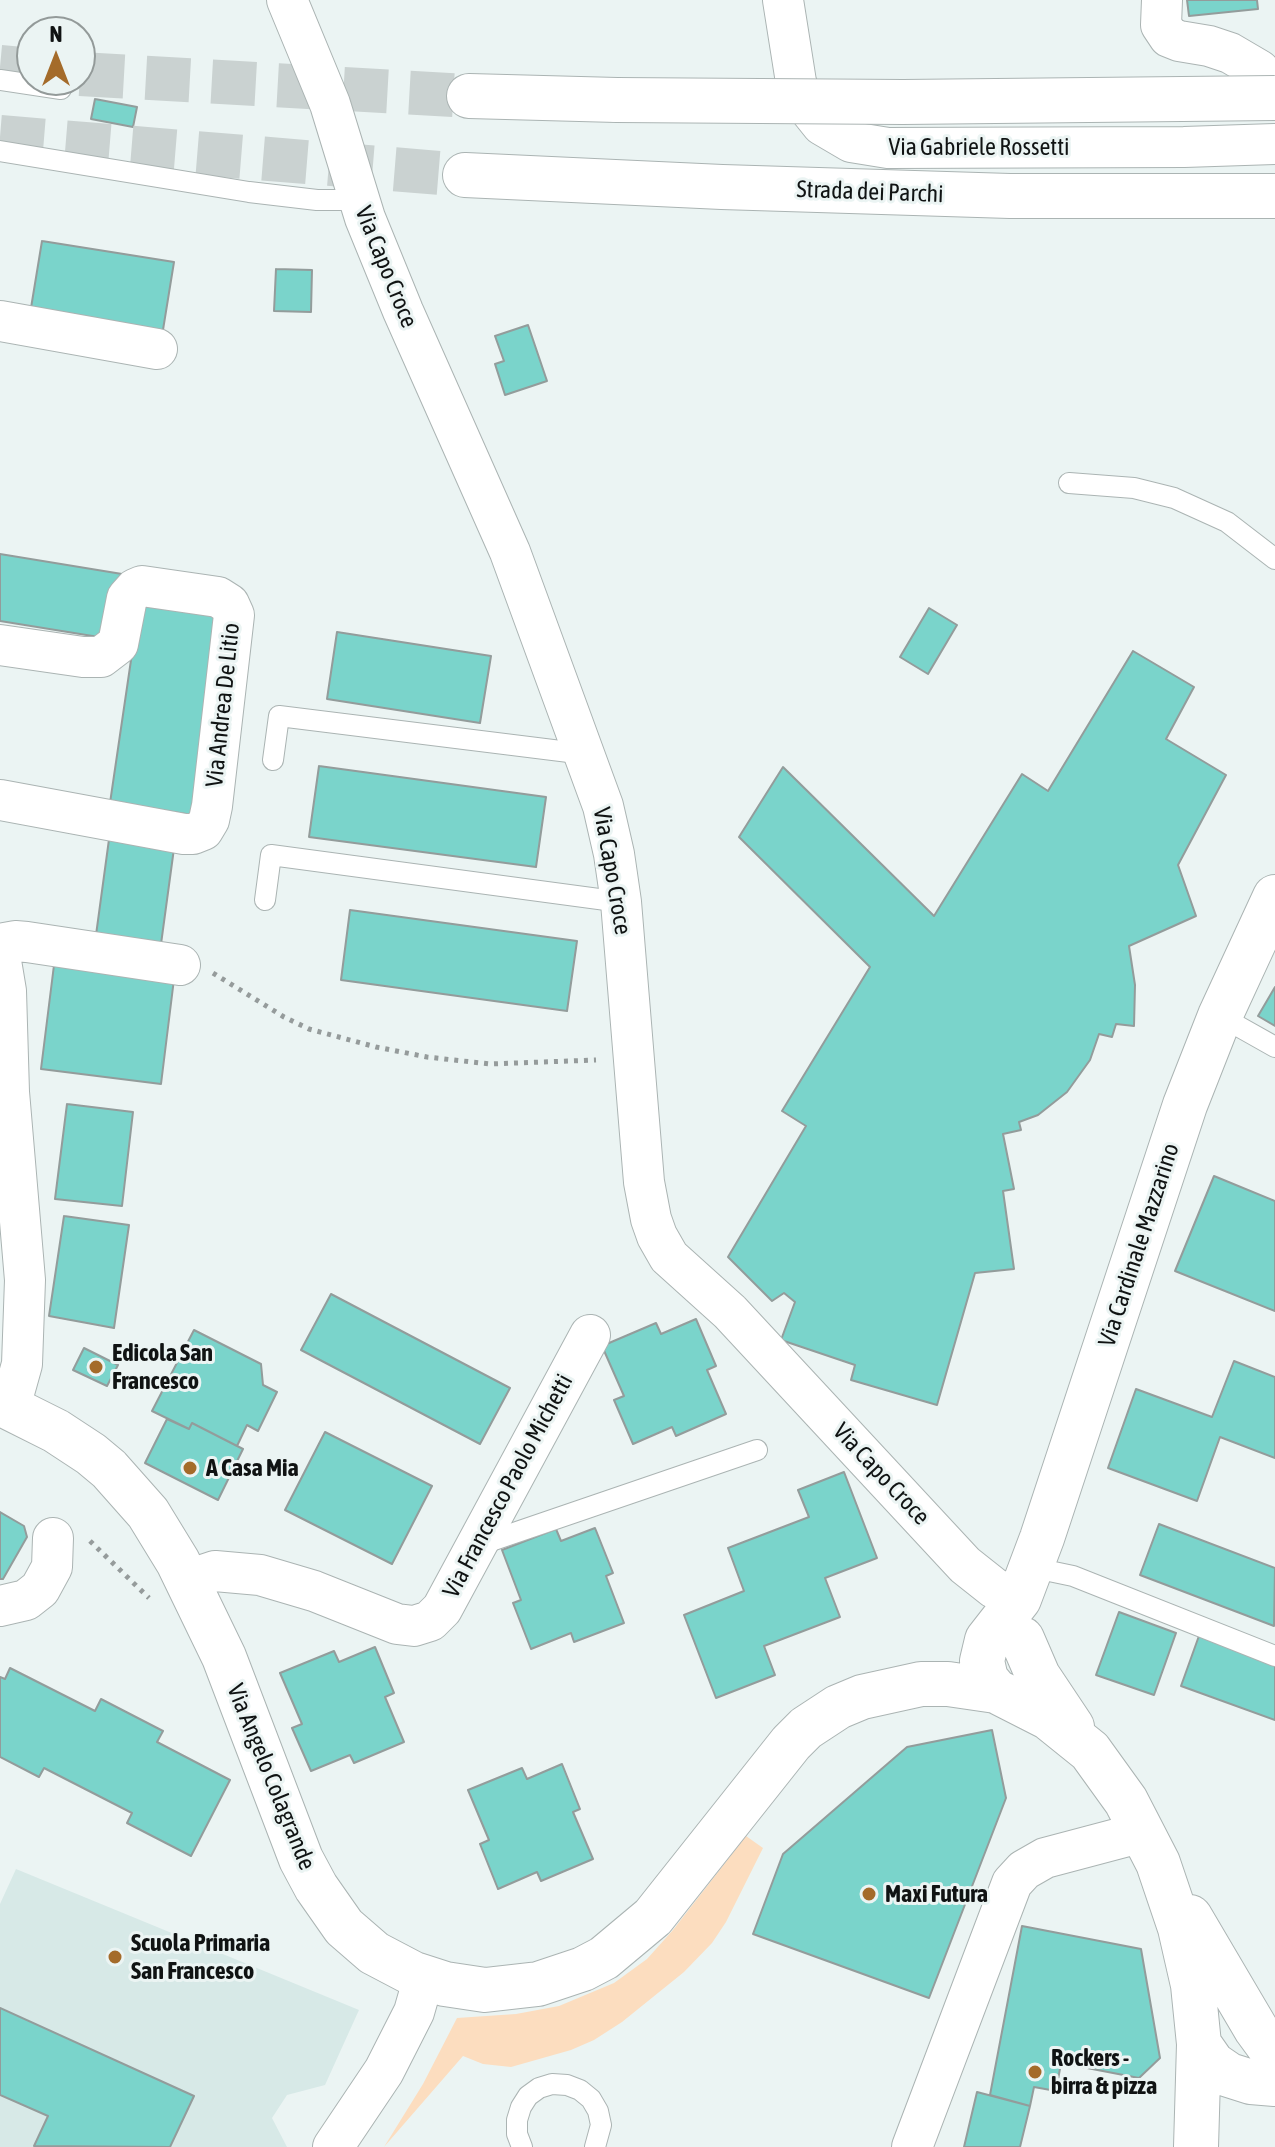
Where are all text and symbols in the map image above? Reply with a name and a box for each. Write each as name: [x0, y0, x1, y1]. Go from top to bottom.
north arrow: [16, 16, 96, 96]
text: N: [50, 21, 62, 47]
street label: Via Gabriele Rossetti: [888, 133, 1070, 161]
street label: Strada dei Parchi: [796, 175, 944, 209]
street label: Via Capo Croce: [349, 202, 423, 332]
street label: Via Andrea De Litio: [200, 621, 246, 789]
street label: Via Capo Croce: [587, 805, 637, 937]
street label: Via Cardinale Mazzarino: [1093, 1140, 1185, 1350]
place label: Edicola San Francesco: [112, 1339, 213, 1395]
marker: Edicola San Francesco: [87, 1358, 105, 1376]
street label: Via Francesco Paolo Michetti: [437, 1369, 579, 1603]
street label: Via Capo Croce: [827, 1417, 935, 1531]
place label: A Casa Mia: [206, 1454, 299, 1482]
marker: A Casa Mia: [181, 1459, 199, 1477]
street label: Via Angelo Colagrande: [221, 1680, 321, 1874]
place label: Maxi Futura: [885, 1880, 988, 1908]
marker: Maxi Futura: [860, 1885, 878, 1903]
place label: Scuola Primaria San Francesco: [131, 1929, 270, 1985]
marker: Scuola Primaria San Francesco: [106, 1948, 124, 1966]
place label: Rockers - birra & pizza: [1051, 2044, 1157, 2100]
marker: Rockers - birra & pizza: [1026, 2063, 1044, 2081]

